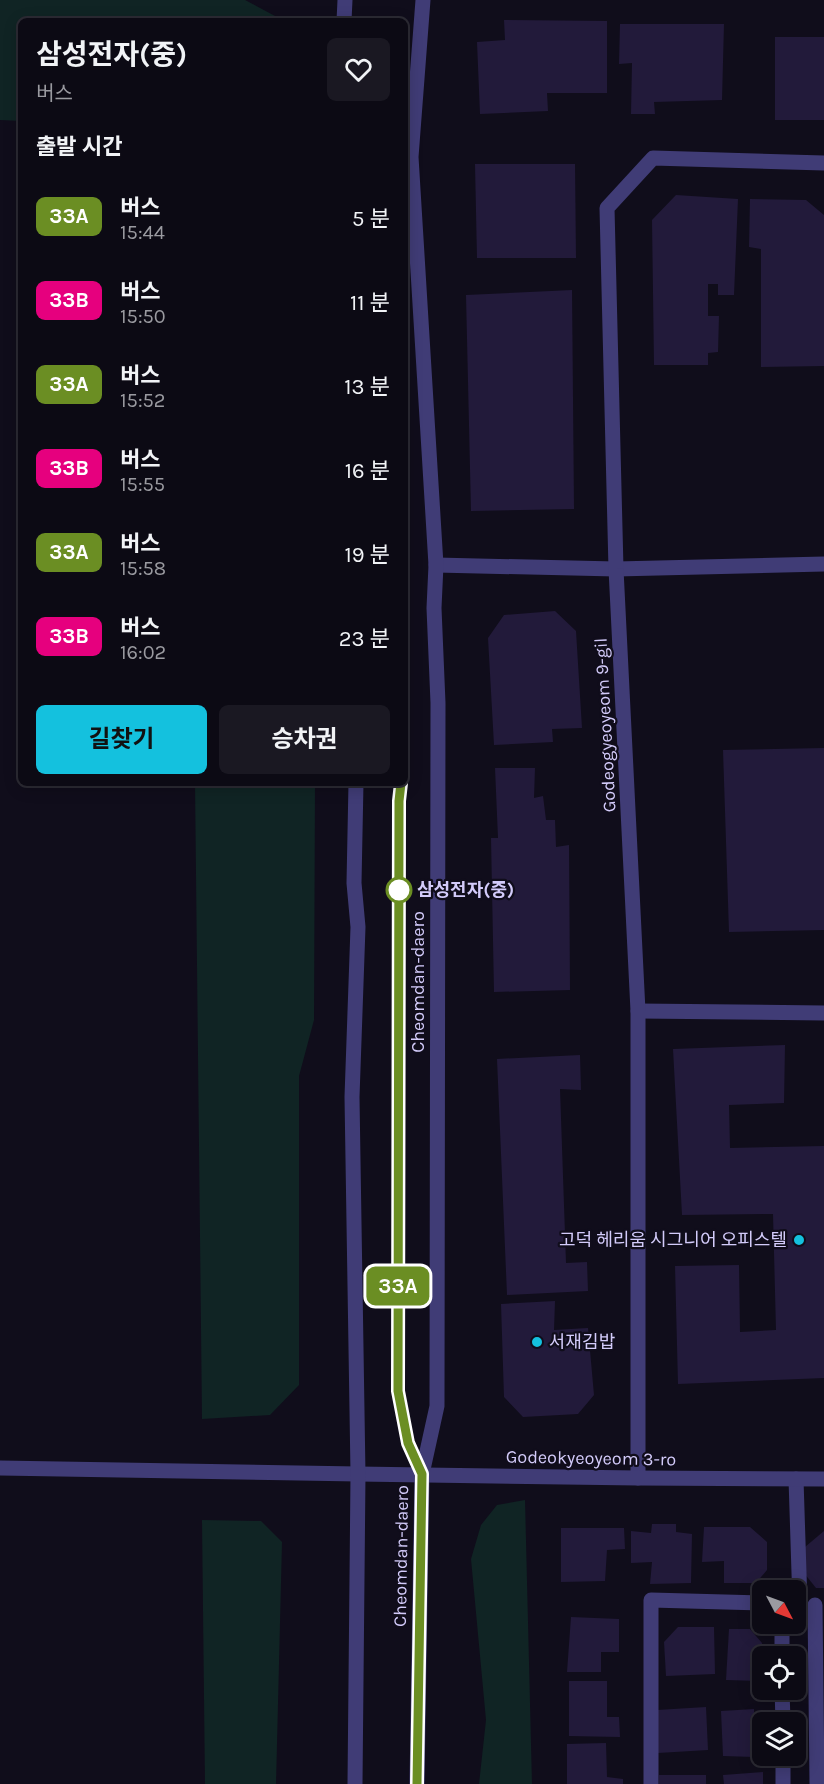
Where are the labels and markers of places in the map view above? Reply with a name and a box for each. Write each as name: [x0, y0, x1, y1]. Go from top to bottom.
marker: 삼성전자(중): [386, 877, 412, 903]
place label: 삼성전자(중): [417, 879, 514, 901]
place label: 고덕 헤리움 시그니어 오피스텔: [559, 1229, 787, 1251]
marker: 고덕 헤리움 시그니어 오피스텔: [792, 1233, 806, 1247]
place label: 서재김밥: [549, 1331, 615, 1353]
marker: 서재김밥: [530, 1335, 544, 1349]

